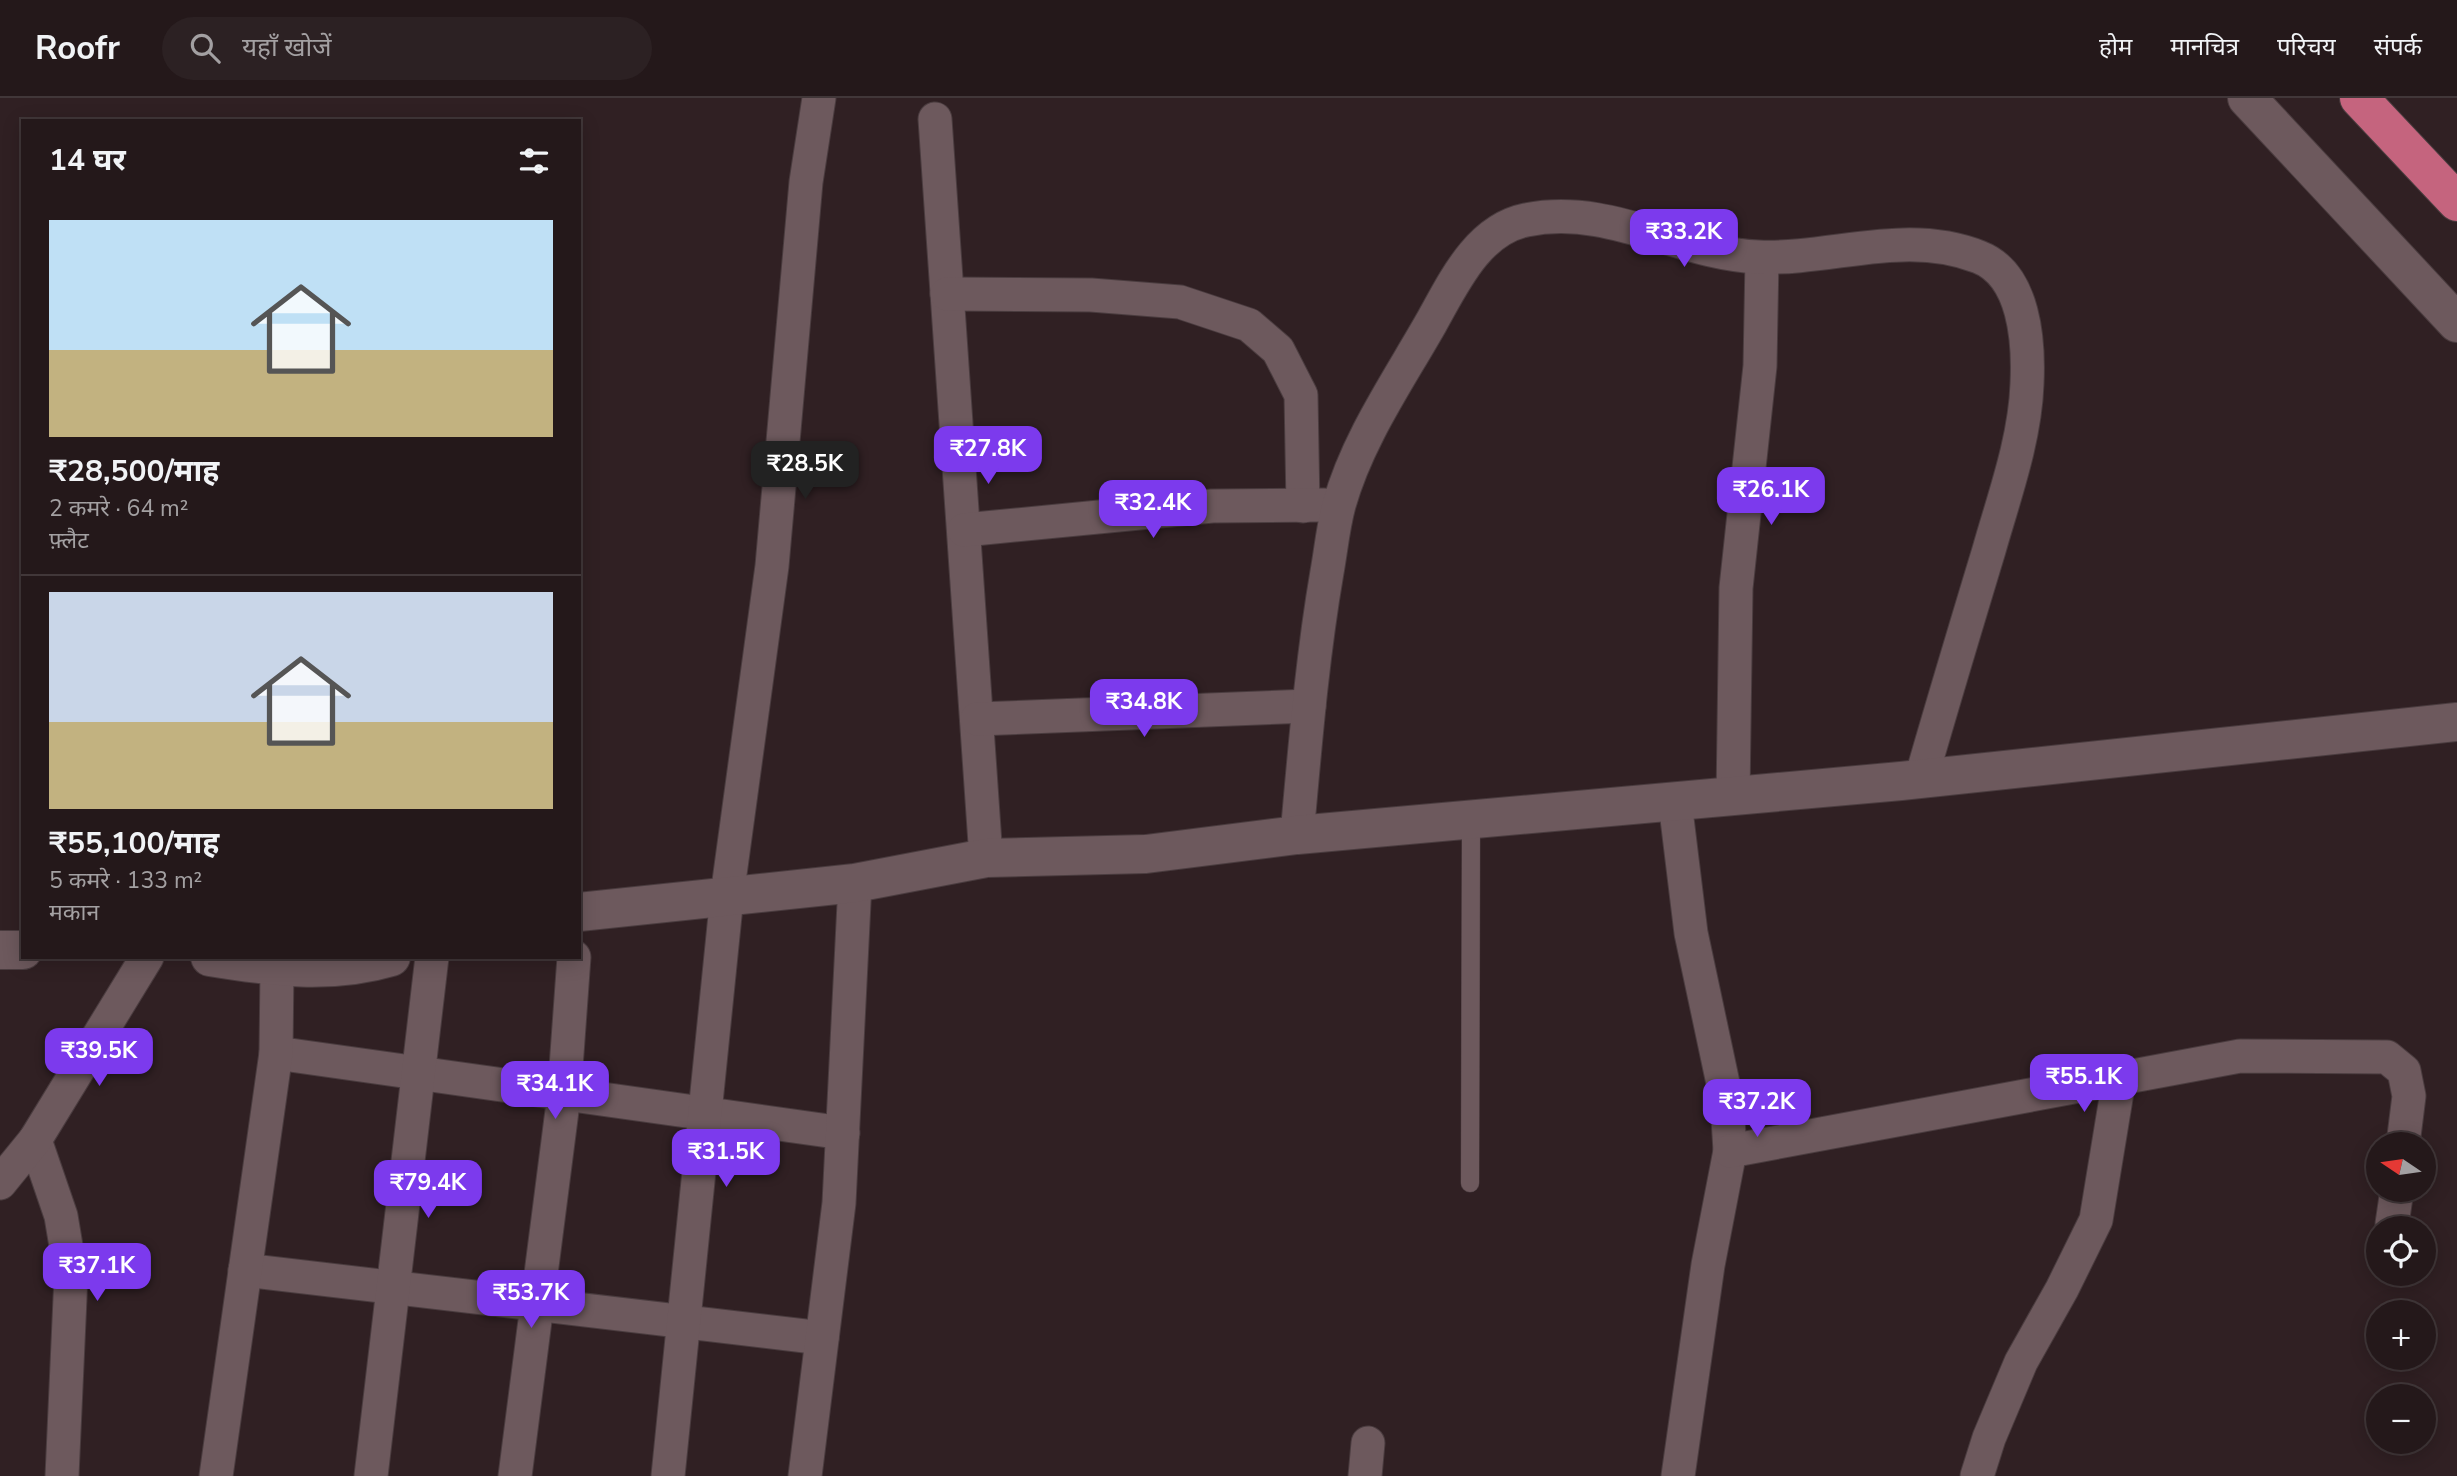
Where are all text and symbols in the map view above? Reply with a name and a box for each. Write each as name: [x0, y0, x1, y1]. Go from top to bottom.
search box: [162, 17, 652, 80]
text: Roofr: [35, 26, 120, 71]
icon: search: [186, 29, 224, 67]
text: यहाँ खोजें: [242, 30, 332, 65]
text: होम: [2099, 31, 2132, 63]
text: मानचित्र: [2170, 31, 2239, 63]
text: परिचय: [2277, 31, 2336, 63]
text: संपर्क: [2374, 31, 2422, 63]
text: 14 घर: [49, 140, 126, 181]
icon: filters: [515, 142, 553, 180]
pin: ₹33.2K: [1627, 209, 1741, 269]
text: ₹33.2K: [1646, 216, 1722, 247]
icon: home: [238, 266, 364, 392]
pin: ₹27.8K: [931, 426, 1045, 486]
text: ₹27.8K: [950, 433, 1026, 464]
pin: ₹28.5K: [748, 442, 862, 501]
text: ₹28.5K: [767, 448, 843, 479]
text: ₹28,500/माह: [49, 451, 219, 492]
pin: ₹26.1K: [1714, 468, 1828, 527]
text: ₹26.1K: [1733, 474, 1809, 505]
pin: ₹32.4K: [1096, 480, 1210, 540]
text: ₹32.4K: [1115, 487, 1191, 518]
text: 2 कमरे · 64 m²: [49, 493, 189, 524]
text: फ़्लैट: [49, 525, 89, 556]
icon: home: [238, 638, 364, 764]
pin: ₹34.8K: [1087, 680, 1201, 739]
text: ₹34.8K: [1106, 686, 1182, 717]
text: ₹55,100/माह: [49, 823, 219, 864]
text: 5 कमरे · 133 m²: [49, 865, 202, 896]
text: मकान: [49, 897, 99, 928]
pin: ₹39.5K: [42, 1028, 156, 1088]
text: ₹39.5K: [61, 1035, 137, 1066]
pin: ₹55.1K: [2027, 1054, 2141, 1114]
text: ₹55.1K: [2046, 1061, 2122, 1092]
pin: ₹34.1K: [498, 1062, 612, 1121]
text: ₹34.1K: [517, 1068, 593, 1099]
pin: ₹37.2K: [1700, 1080, 1814, 1139]
text: ₹37.2K: [1719, 1086, 1795, 1117]
pin: ₹31.5K: [669, 1130, 783, 1189]
north arrow: [2366, 1132, 2436, 1202]
map controls: [2366, 1132, 2436, 1454]
text: ₹31.5K: [688, 1136, 764, 1167]
pin: ₹79.4K: [371, 1160, 485, 1220]
text: ₹79.4K: [390, 1167, 466, 1198]
button: locate: [2366, 1216, 2436, 1286]
pin: ₹37.1K: [40, 1244, 154, 1303]
text: ₹37.1K: [59, 1250, 135, 1281]
pin: ₹53.7K: [474, 1270, 588, 1330]
text: ₹53.7K: [493, 1277, 569, 1308]
button: +: [2366, 1300, 2436, 1370]
button: −: [2366, 1384, 2436, 1454]

